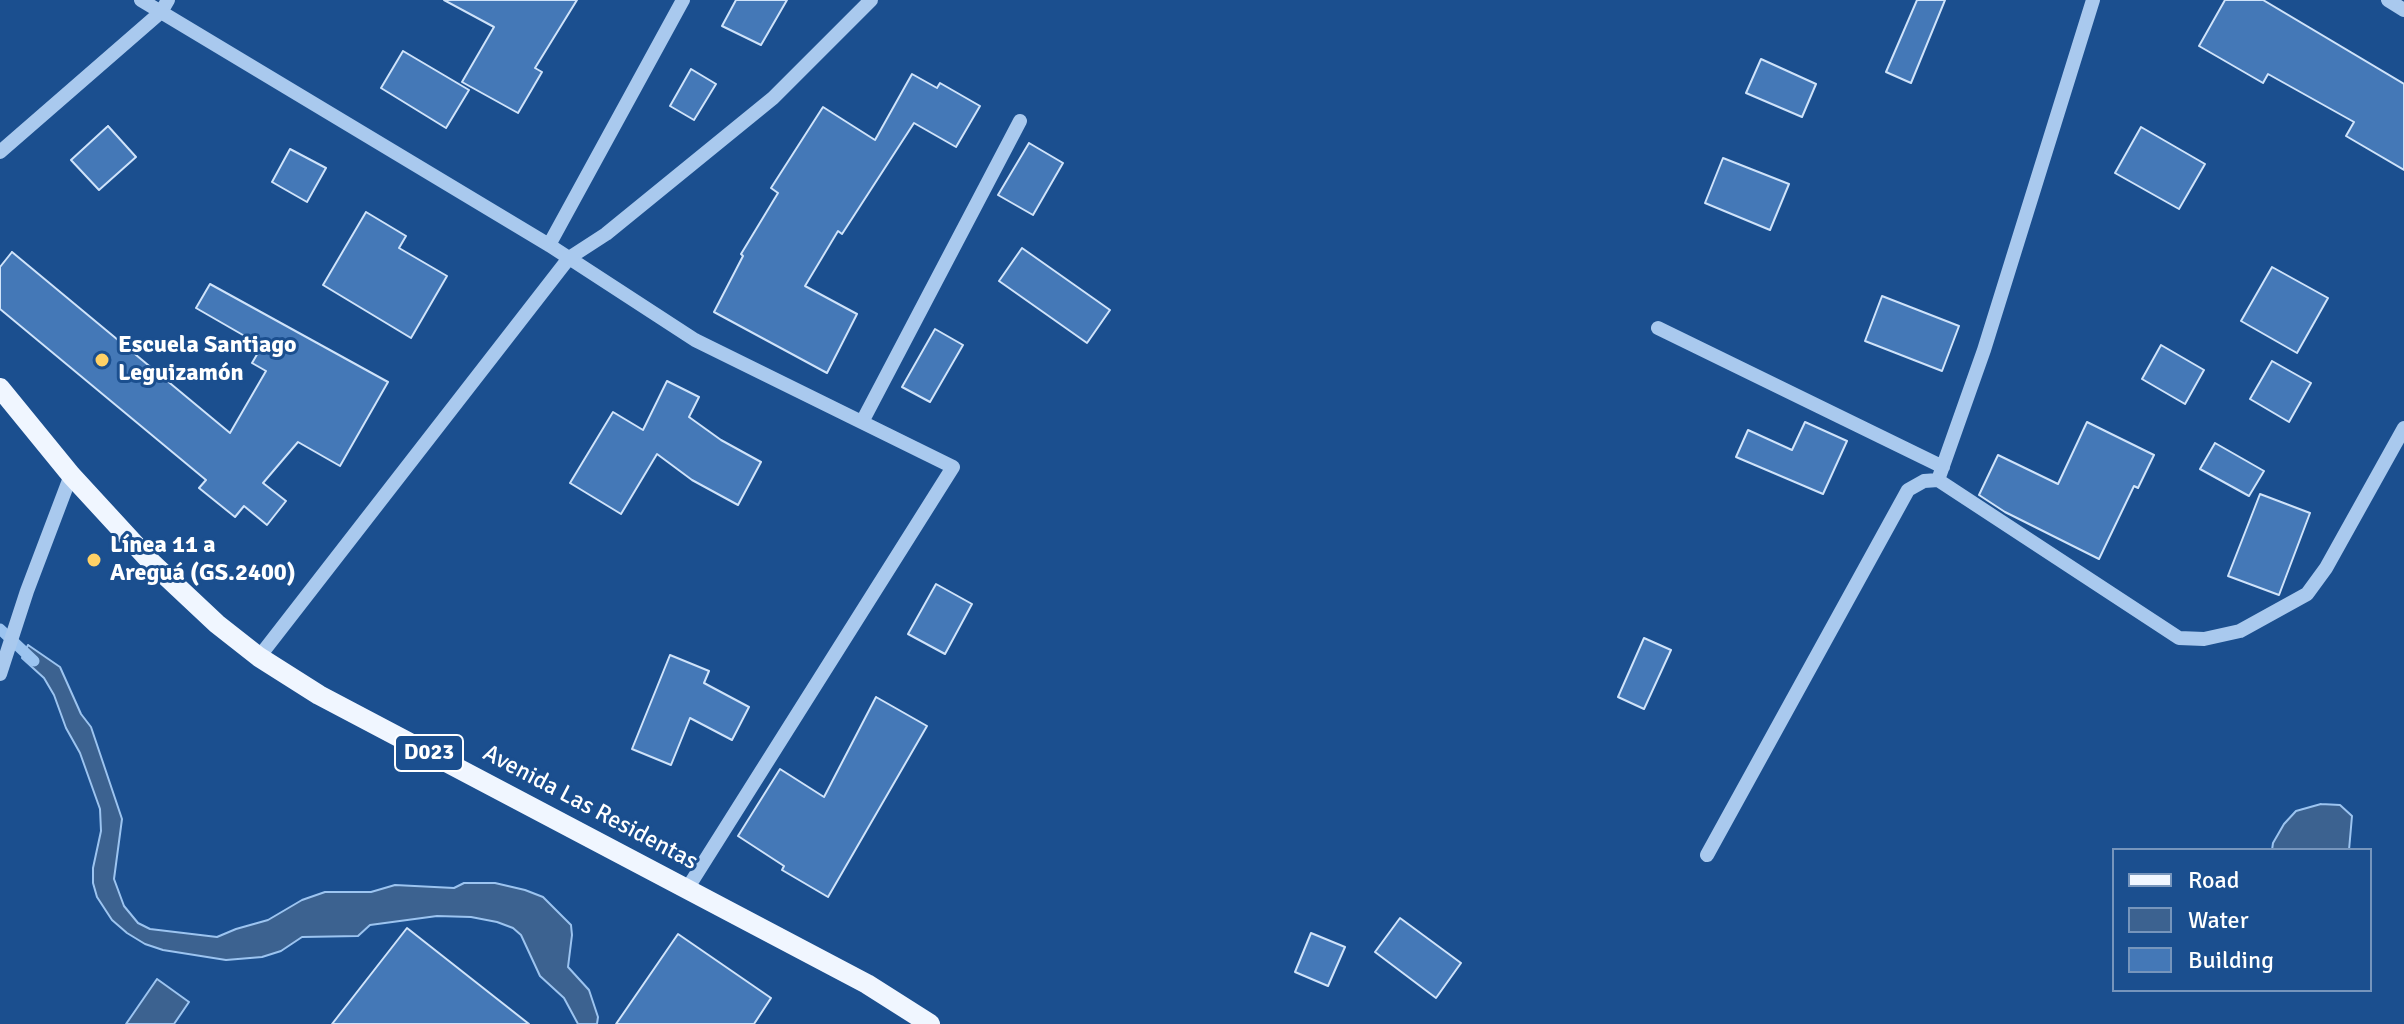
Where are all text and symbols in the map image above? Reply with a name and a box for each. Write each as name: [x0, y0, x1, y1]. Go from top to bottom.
place label: Escuela Santiago Leguizamón: [118, 332, 297, 388]
marker: Escuela Santiago Leguizamón: [93, 351, 111, 369]
place label: Línea 11 a Areguá (GS.2400): [110, 532, 296, 588]
marker: Línea 11 a Areguá (GS.2400): [85, 551, 103, 569]
road number: D023: [395, 735, 463, 771]
street label: Avenida Las Residentas: [478, 739, 702, 877]
legend: [2112, 848, 2372, 992]
text: Road: [2188, 865, 2239, 895]
text: Water: [2188, 905, 2248, 935]
text: Building: [2188, 945, 2274, 975]

